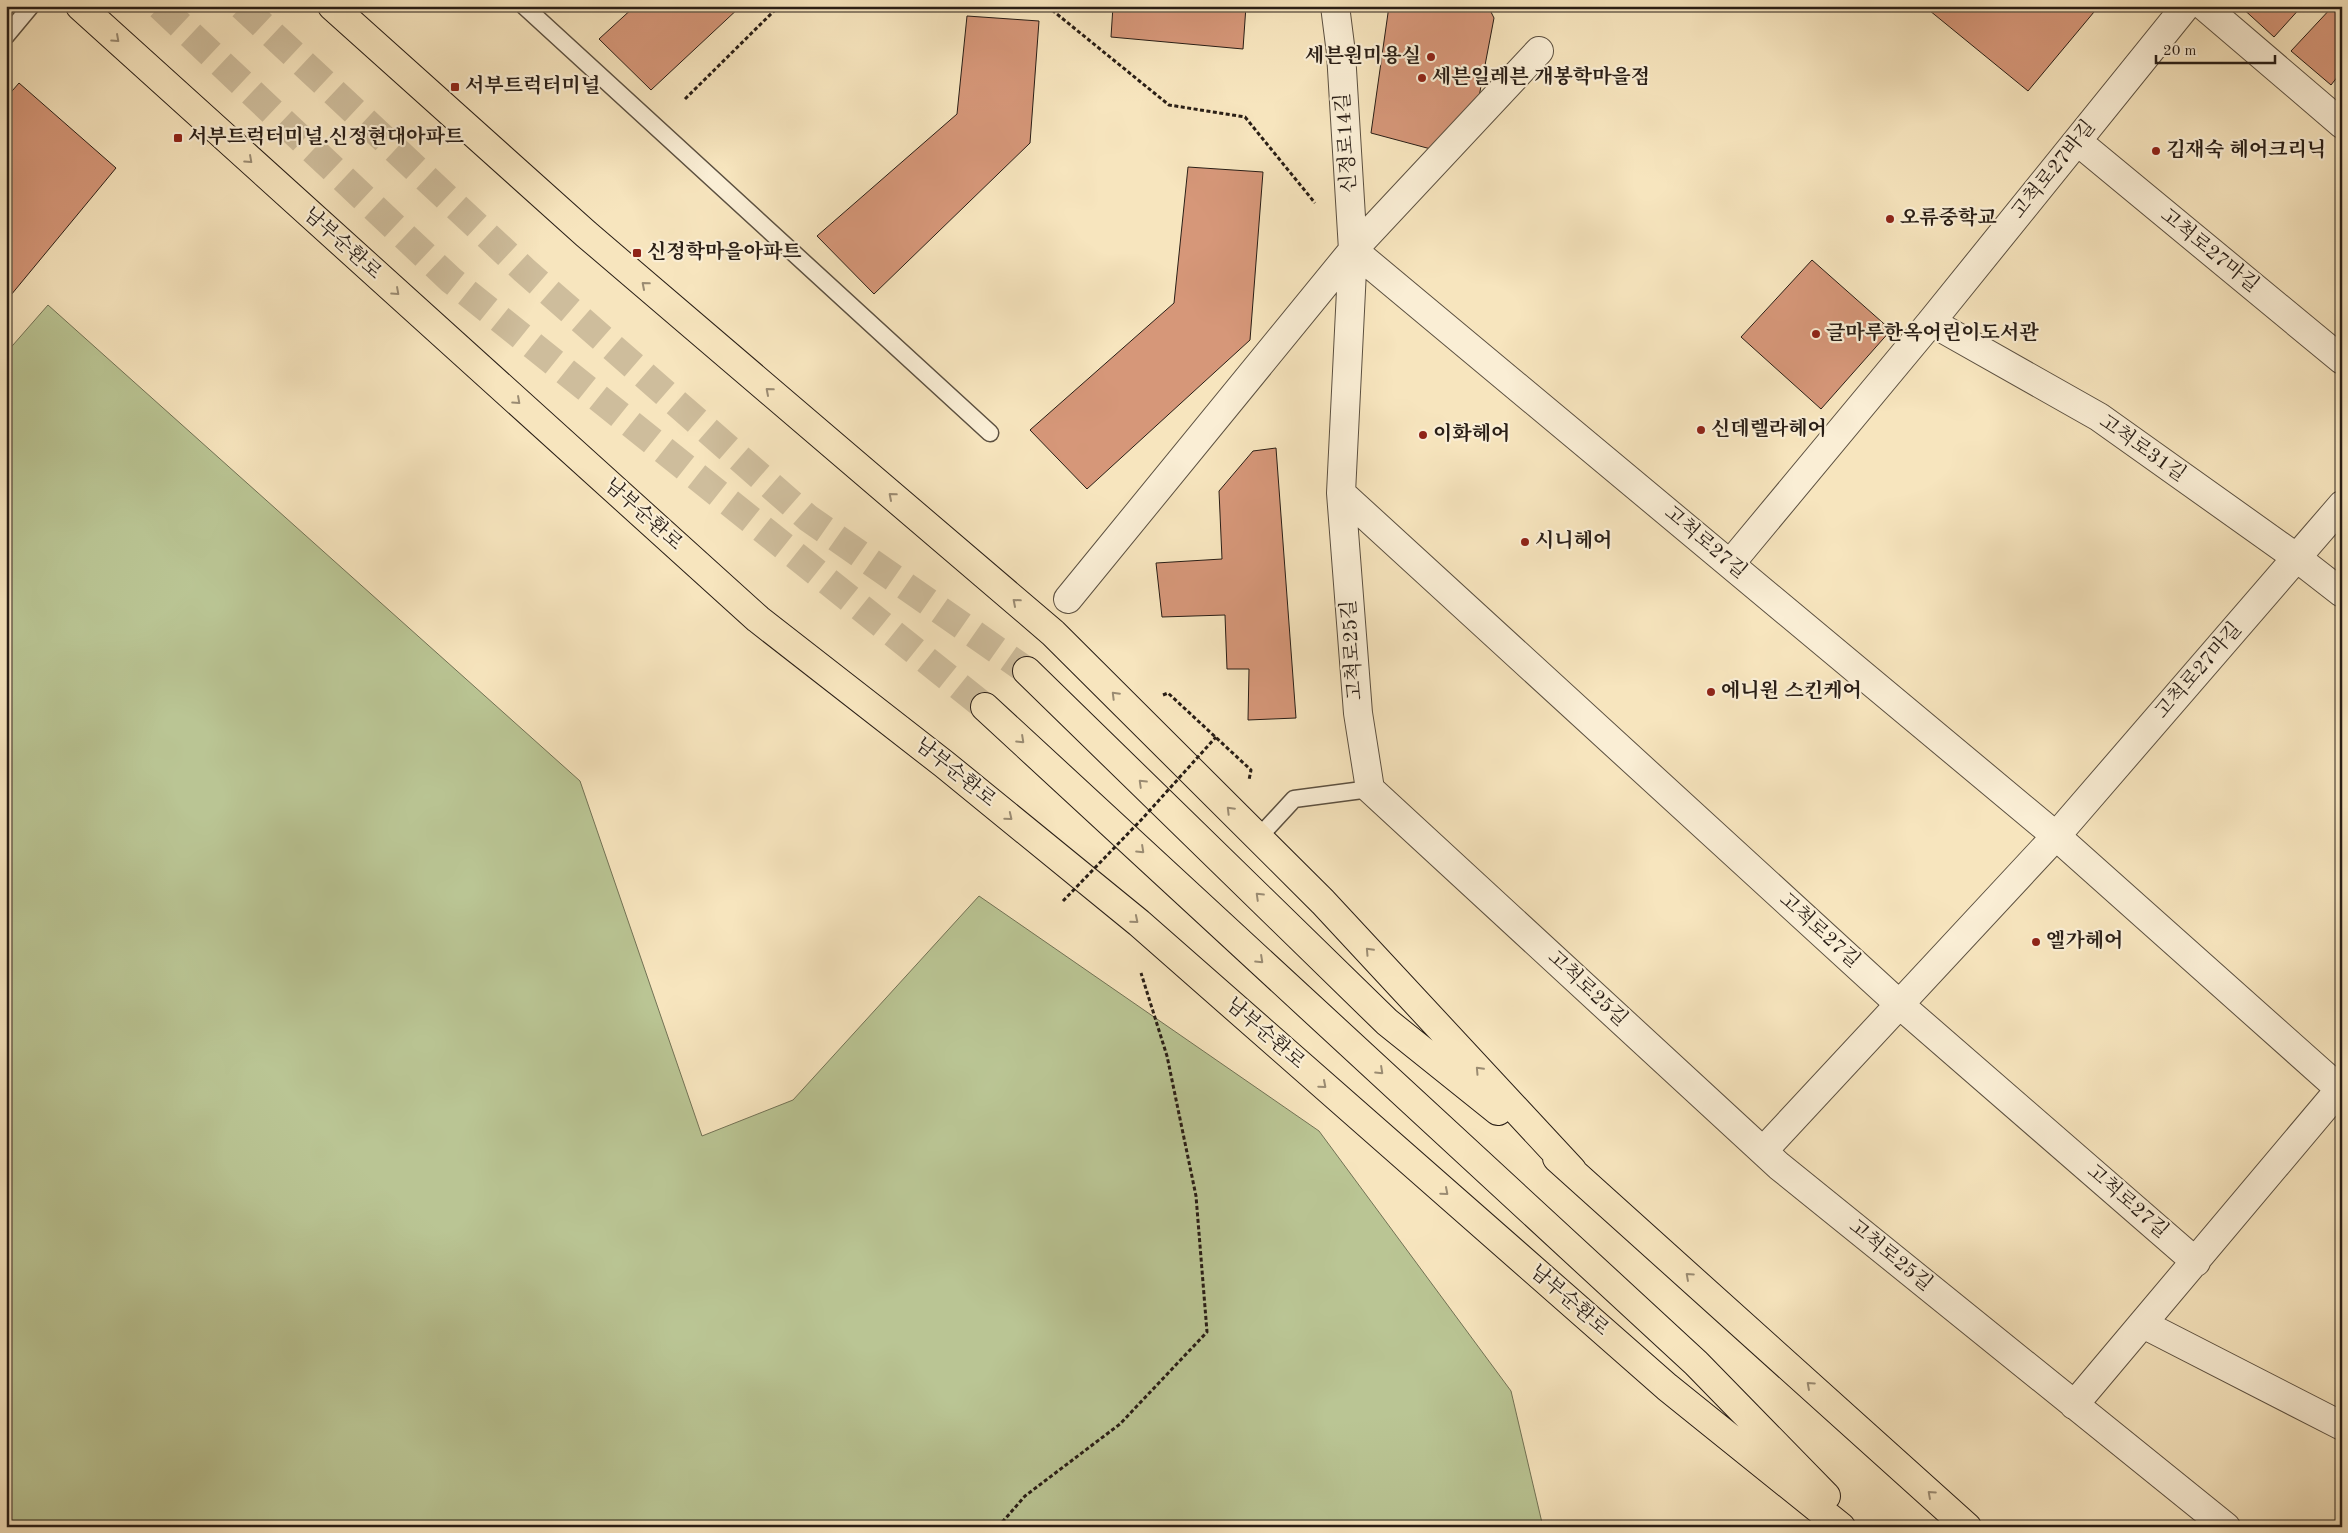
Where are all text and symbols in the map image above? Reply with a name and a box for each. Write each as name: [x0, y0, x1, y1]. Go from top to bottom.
scale bar: [2156, 32, 2274, 64]
one-way arrow: [111, 33, 120, 42]
place label: 세븐원미용실: [1305, 44, 1421, 67]
text: 20 m: [2163, 44, 2197, 59]
marker: 세븐원미용실: [1425, 51, 1437, 63]
place label: 세븐일레븐 개봉학마을점: [1432, 65, 1650, 88]
marker: 세븐일레븐 개봉학마을점: [1416, 72, 1428, 84]
place label: 서부트럭터미널: [465, 74, 600, 97]
marker: 서부트럭터미널: [449, 81, 461, 93]
street label: 신정로14길: [1332, 92, 1360, 194]
street label: 고척로27바길: [2007, 116, 2099, 223]
place label: 서부트럭터미널.신정현대아파트: [188, 125, 464, 148]
marker: 서부트럭터미널.신정현대아파트: [172, 132, 184, 144]
place label: 김재숙 헤어크리닉: [2166, 138, 2326, 161]
marker: 김재숙 헤어크리닉: [2150, 145, 2162, 157]
one-way arrow: [244, 154, 253, 163]
street label: 남부순환로: [299, 203, 386, 284]
street label: 고척로27마길: [2156, 204, 2263, 296]
place label: 오류중학교: [1900, 206, 1997, 229]
marker: 오류중학교: [1884, 213, 1896, 225]
place label: 신정학마을아파트: [647, 240, 802, 263]
marker: 신정학마을아파트: [631, 247, 643, 259]
one-way arrow: [642, 282, 651, 291]
one-way arrow: [391, 287, 400, 296]
place label: 글마루한옥어린이도서관: [1826, 321, 2039, 344]
marker: 글마루한옥어린이도서관: [1810, 328, 1822, 340]
one-way arrow: [766, 388, 775, 396]
one-way arrow: [511, 395, 520, 404]
street label: 고척로31길: [2095, 410, 2190, 486]
place label: 신데렐라헤어: [1711, 417, 1827, 440]
place label: 이화헤어: [1433, 422, 1510, 445]
marker: 신데렐라헤어: [1695, 424, 1707, 436]
marker: 이화헤어: [1417, 429, 1429, 441]
street label: 남부순환로: [600, 474, 687, 555]
one-way arrow: [889, 493, 898, 502]
street label: 고척로27길: [1660, 502, 1751, 583]
place label: 시니헤어: [1535, 529, 1612, 552]
marker: 시니헤어: [1519, 536, 1531, 548]
one-way arrow: [1013, 599, 1022, 607]
street label: 고척로25길: [1338, 599, 1366, 701]
street label: 고척로27마길: [2151, 618, 2246, 723]
place label: 에니원 스킨케어: [1721, 679, 1862, 702]
marker: 에니원 스킨케어: [1705, 686, 1717, 698]
one-way arrow: [1112, 692, 1121, 701]
street label: 남부순환로: [911, 733, 1000, 811]
one-way arrow: [1016, 734, 1025, 743]
one-way arrow: [1139, 780, 1148, 789]
one-way arrow: [1227, 807, 1236, 816]
one-way arrow: [1003, 812, 1012, 820]
one-way arrow: [1135, 844, 1144, 853]
street label: 고척로27길: [1775, 888, 1864, 972]
one-way arrow: [1255, 893, 1264, 902]
one-way arrow: [1129, 914, 1138, 922]
place label: 엘가헤어: [2046, 929, 2123, 952]
marker: 엘가헤어: [2030, 936, 2042, 948]
street label: 고척로25길: [1543, 946, 1632, 1031]
one-way arrow: [1365, 948, 1374, 957]
one-way arrow: [1255, 954, 1264, 963]
street label: 남부순환로: [1222, 993, 1309, 1073]
one-way arrow: [1374, 1065, 1383, 1074]
one-way arrow: [1476, 1067, 1485, 1076]
one-way arrow: [1317, 1079, 1326, 1088]
street label: 고척로27길: [2083, 1160, 2173, 1243]
one-way arrow: [1439, 1186, 1448, 1195]
street label: 고척로25길: [1845, 1215, 1937, 1295]
street label: 남부순환로: [1526, 1260, 1613, 1340]
one-way arrow: [1686, 1273, 1695, 1282]
one-way arrow: [1807, 1382, 1816, 1391]
one-way arrow: [1927, 1491, 1936, 1500]

